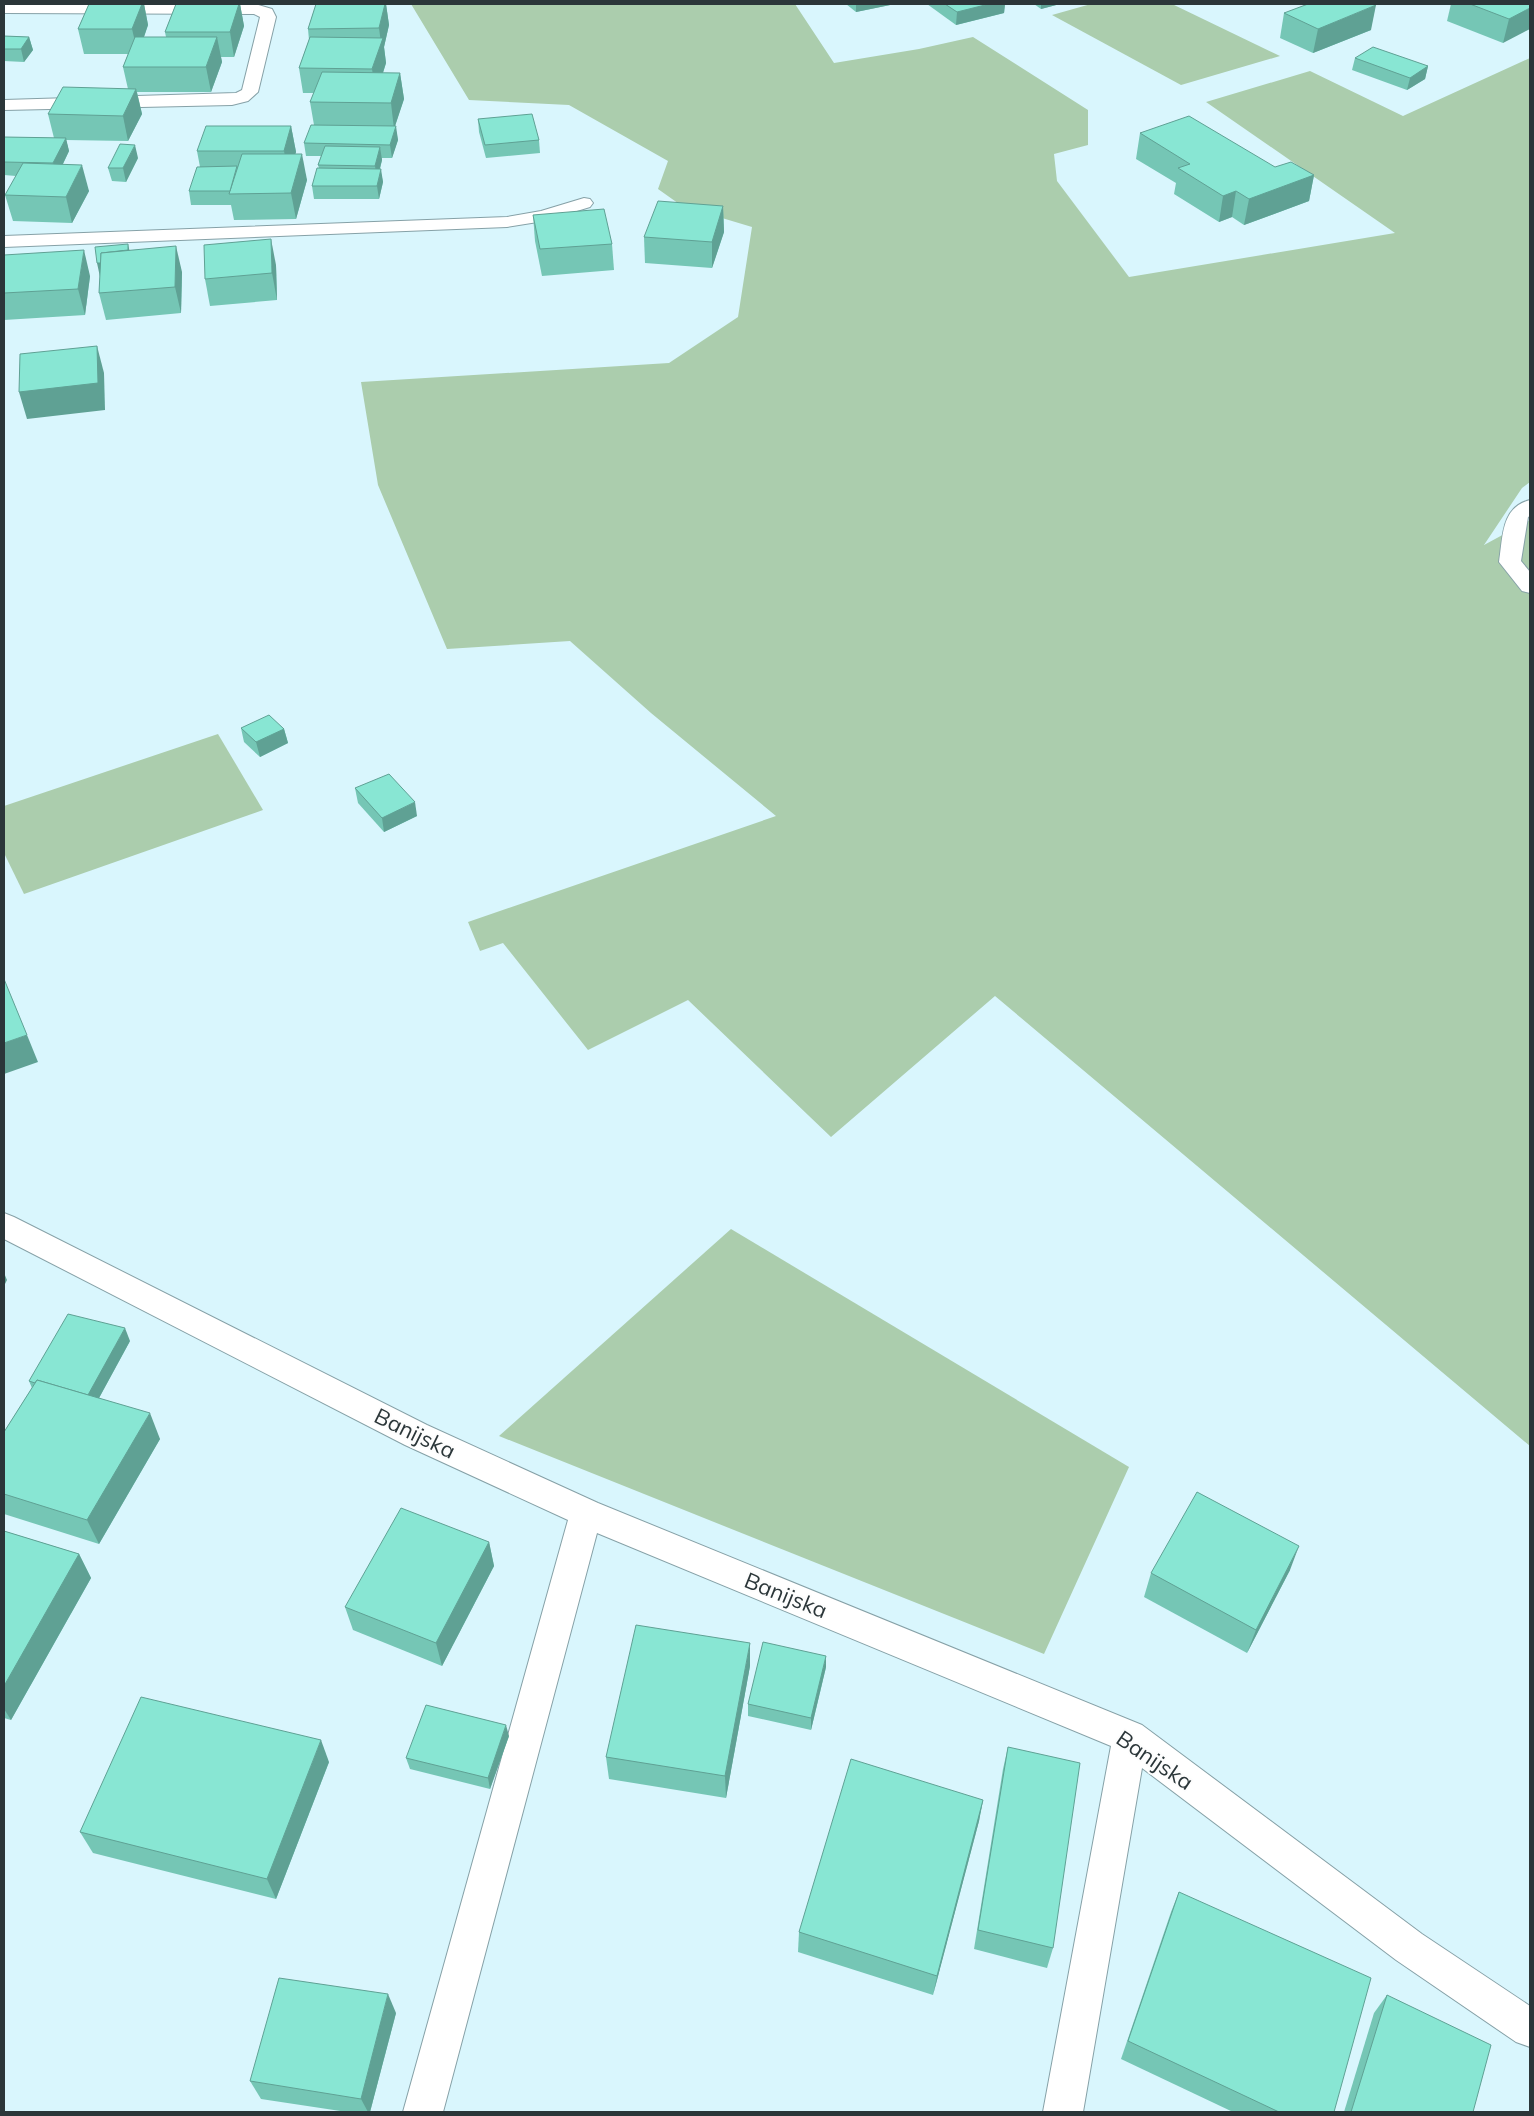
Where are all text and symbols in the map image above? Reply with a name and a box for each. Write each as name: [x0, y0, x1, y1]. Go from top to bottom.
street label: Banijska: [370, 1401, 460, 1465]
street label: Banijska: [740, 1566, 832, 1624]
street label: Banijska: [1111, 1724, 1199, 1796]

